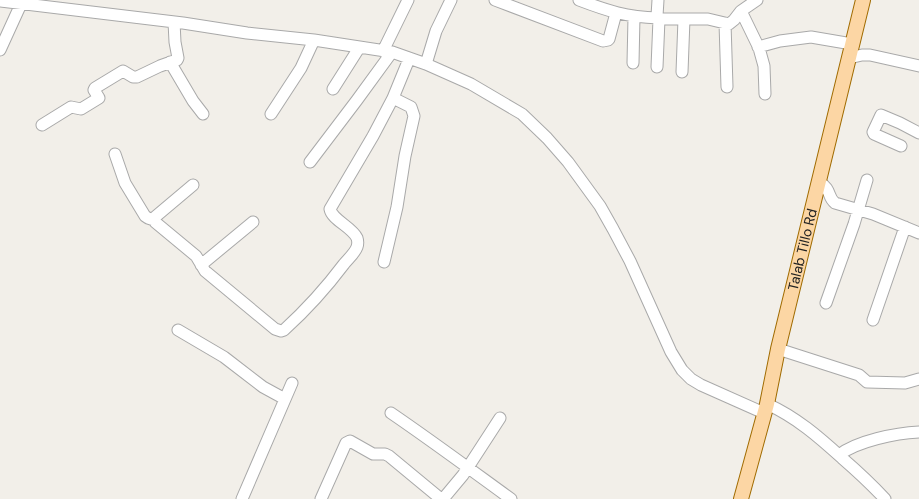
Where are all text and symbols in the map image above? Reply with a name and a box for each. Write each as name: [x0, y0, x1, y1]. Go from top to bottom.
street label: Talab Tillo Rd: [784, 207, 821, 292]

